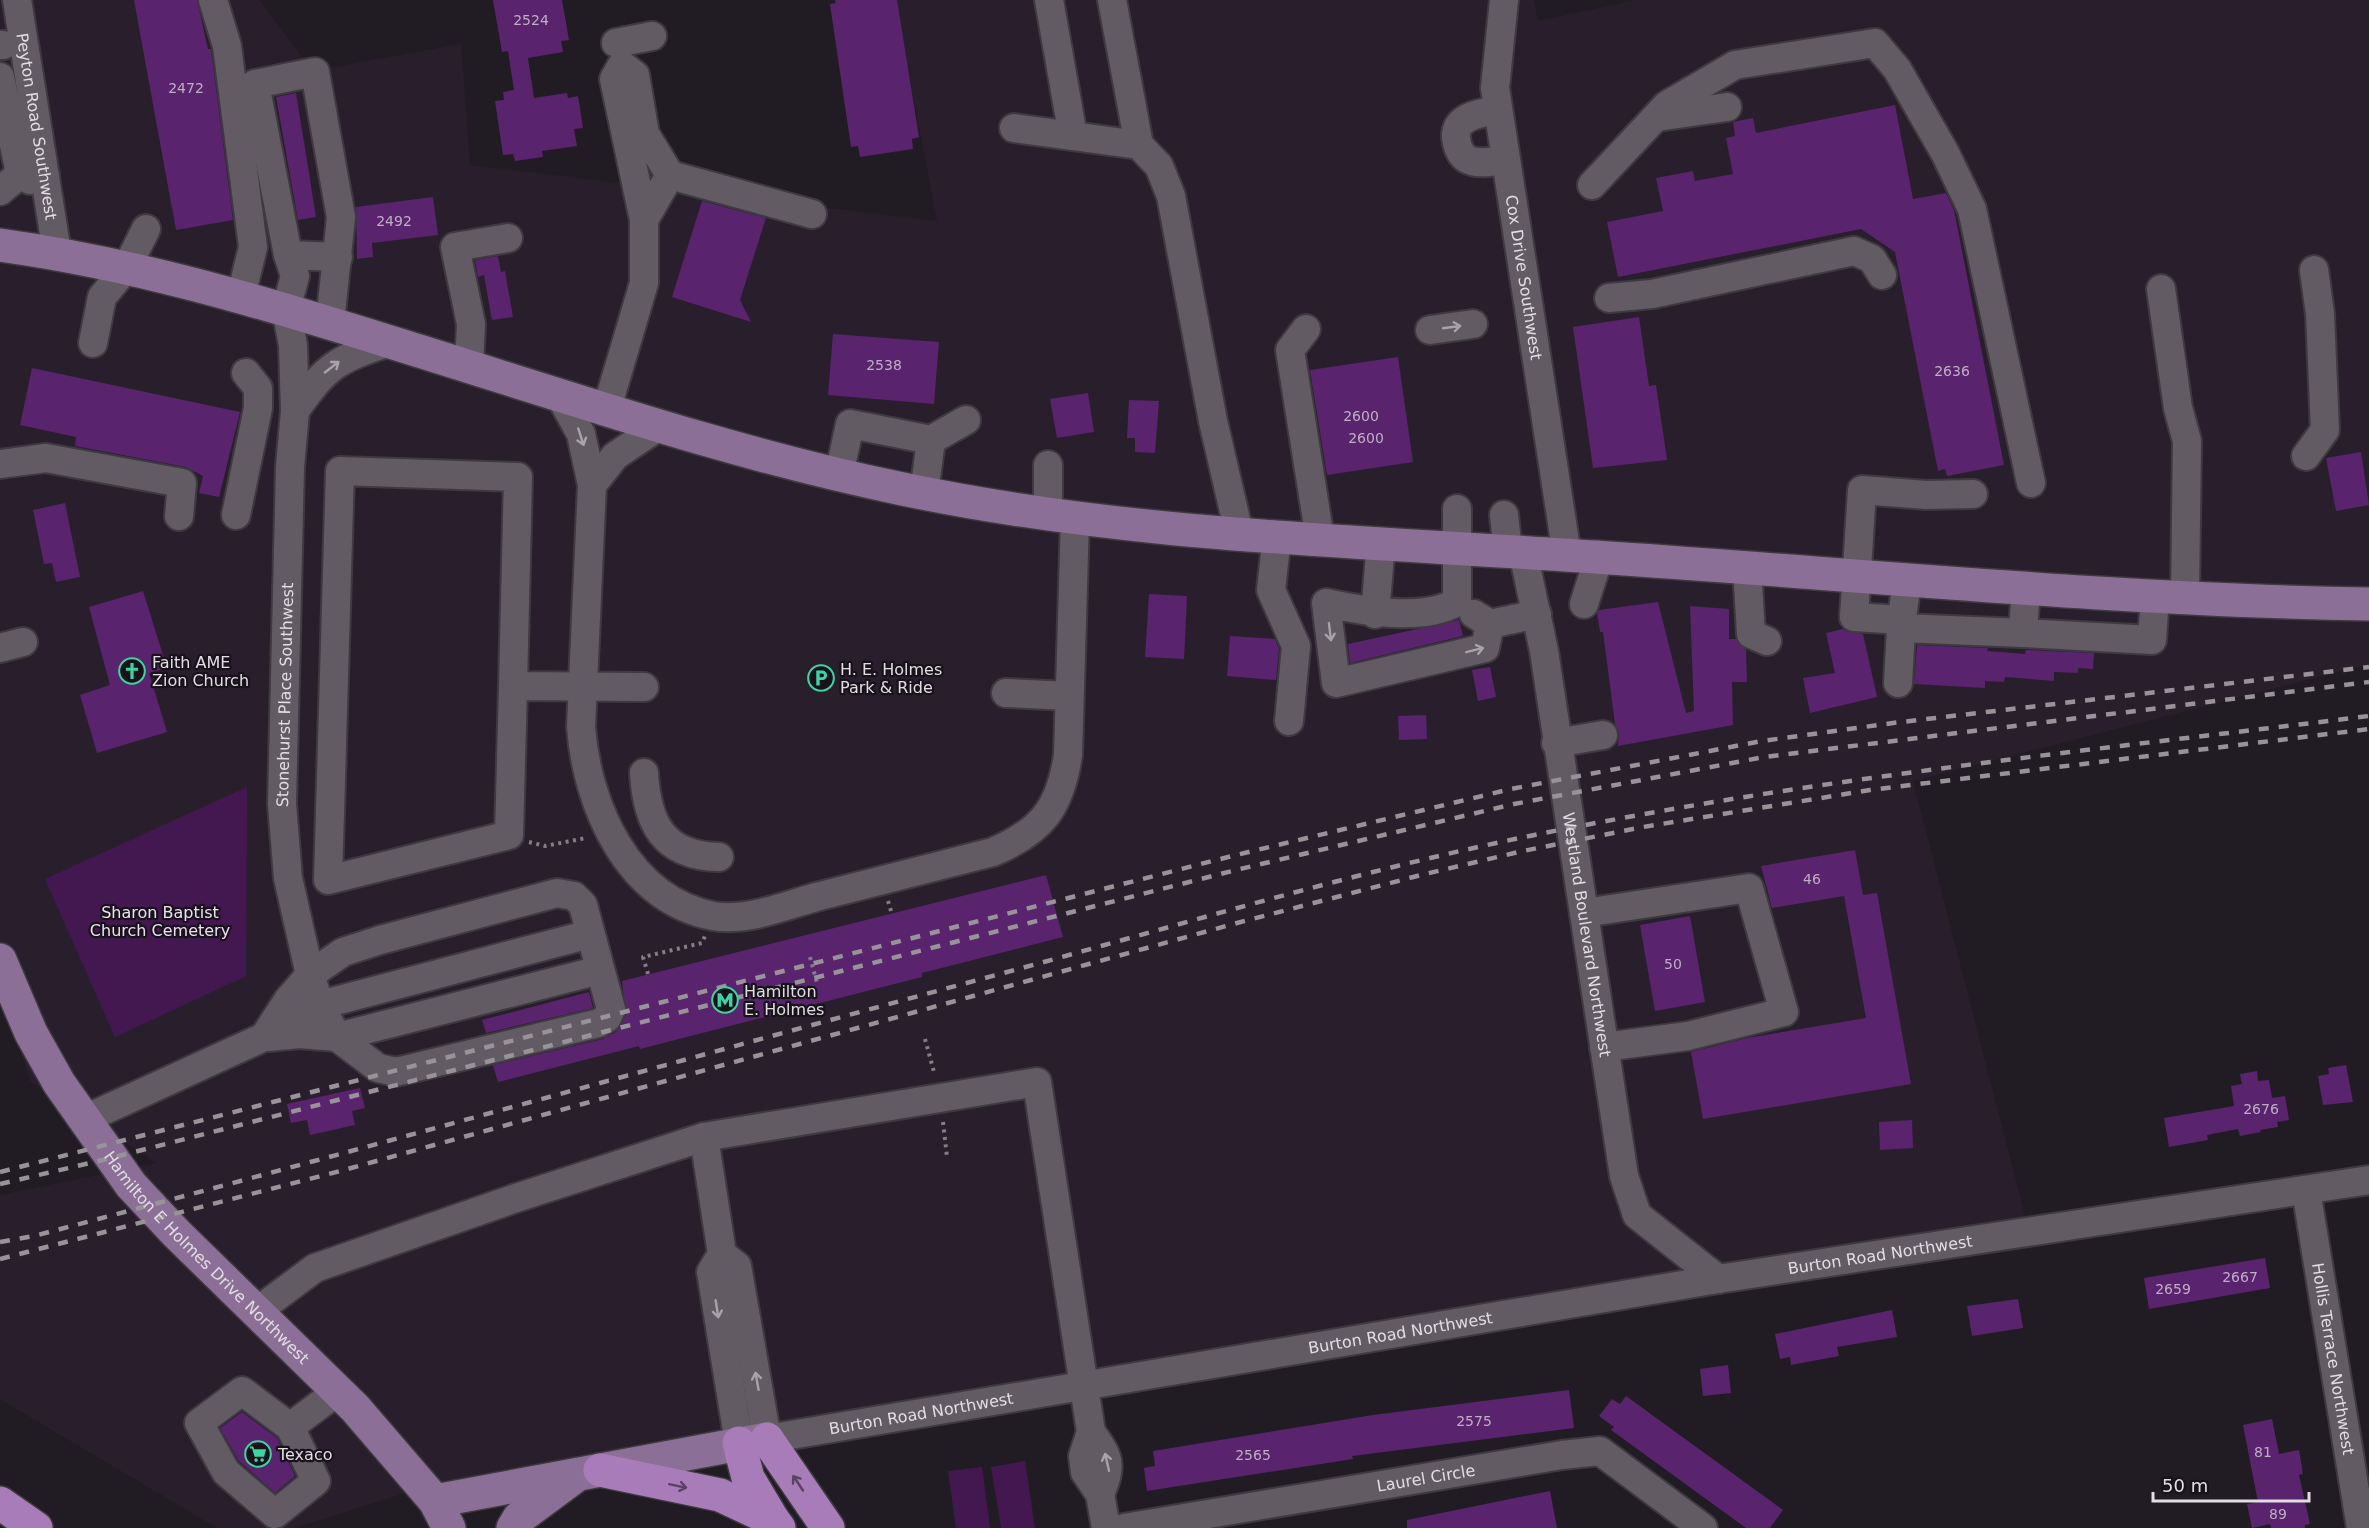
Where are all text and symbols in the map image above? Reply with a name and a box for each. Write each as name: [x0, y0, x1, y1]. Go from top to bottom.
house number: 2524: [513, 12, 549, 28]
street label: Peyton Road Southwest: [13, 32, 61, 221]
house number: 2472: [168, 80, 204, 96]
street label: Cox Drive Southwest: [1502, 193, 1546, 361]
house number: 2492: [376, 213, 412, 229]
one-way arrow: [1441, 321, 1461, 332]
house number: 2538: [866, 357, 902, 373]
one-way arrow: [324, 360, 340, 373]
house number: 2636: [1934, 363, 1970, 379]
house number: 2600: [1343, 408, 1379, 424]
one-way arrow: [576, 428, 587, 446]
house number: 2600: [1348, 430, 1384, 446]
street label: Stonehurst Place Southwest: [272, 582, 297, 807]
one-way arrow: [1324, 621, 1335, 641]
one-way arrow: [1465, 644, 1484, 656]
place label: Faith AME Zion Church: [152, 653, 249, 690]
church icon: Faith AME Zion Church: [117, 656, 147, 686]
place label: H. E. Holmes Park & Ride: [840, 660, 942, 697]
parking icon: H. E. Holmes Park & Ride: [806, 663, 836, 693]
street label: Westland Boulevard Northwest: [1559, 811, 1615, 1058]
house number: 46: [1803, 871, 1821, 887]
park label: Sharon Baptist Church Cemetery: [90, 903, 230, 940]
house number: 50: [1664, 956, 1682, 972]
place label: Hamilton E. Holmes: [744, 982, 824, 1019]
metro station icon: Hamilton E. Holmes: [710, 985, 740, 1015]
house number: 2676: [2243, 1101, 2279, 1117]
street label: Hamilton E Holmes Drive Northwest: [100, 1147, 313, 1368]
street label: Burton Road Northwest: [1786, 1231, 1974, 1278]
street label: Hollis Terrace Northwest: [2308, 1261, 2358, 1456]
house number: 2667: [2222, 1269, 2258, 1285]
house number: 2659: [2155, 1281, 2191, 1297]
one-way arrow: [712, 1299, 723, 1319]
street label: Burton Road Northwest: [1307, 1308, 1494, 1357]
one-way arrow: [751, 1372, 762, 1392]
street label: Burton Road Northwest: [827, 1388, 1015, 1438]
house number: 2575: [1456, 1413, 1492, 1429]
supermarket icon: Texaco: [243, 1439, 273, 1469]
house number: 81: [2254, 1444, 2272, 1460]
place label: Texaco: [277, 1445, 332, 1464]
house number: 2565: [1235, 1447, 1271, 1463]
one-way arrow: [1100, 1453, 1112, 1472]
street label: Laurel Circle: [1375, 1460, 1476, 1495]
scale bar: [2153, 1465, 2309, 1503]
text: 50 m: [2162, 1475, 2208, 1496]
one-way arrow: [792, 1476, 804, 1492]
one-way arrow: [667, 1481, 687, 1492]
house number: 89: [2269, 1506, 2287, 1522]

